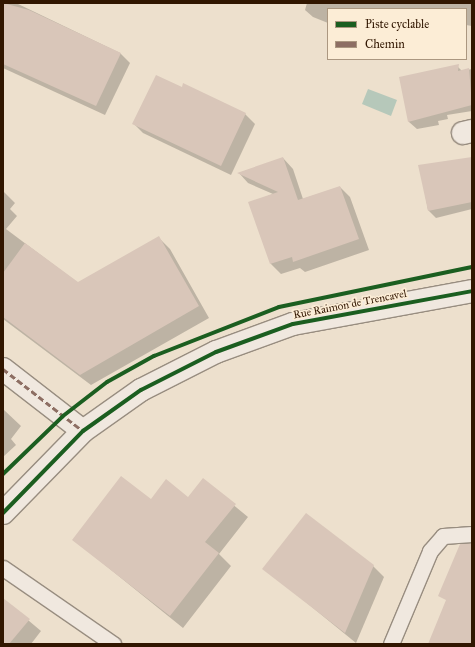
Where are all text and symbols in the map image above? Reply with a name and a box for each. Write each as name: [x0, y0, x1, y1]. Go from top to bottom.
legend: [327, 8, 467, 60]
text: Piste cyclable: [365, 17, 429, 31]
text: Chemin: [365, 37, 405, 51]
street label: Rue Raimon de Trencavel: [292, 288, 408, 322]

